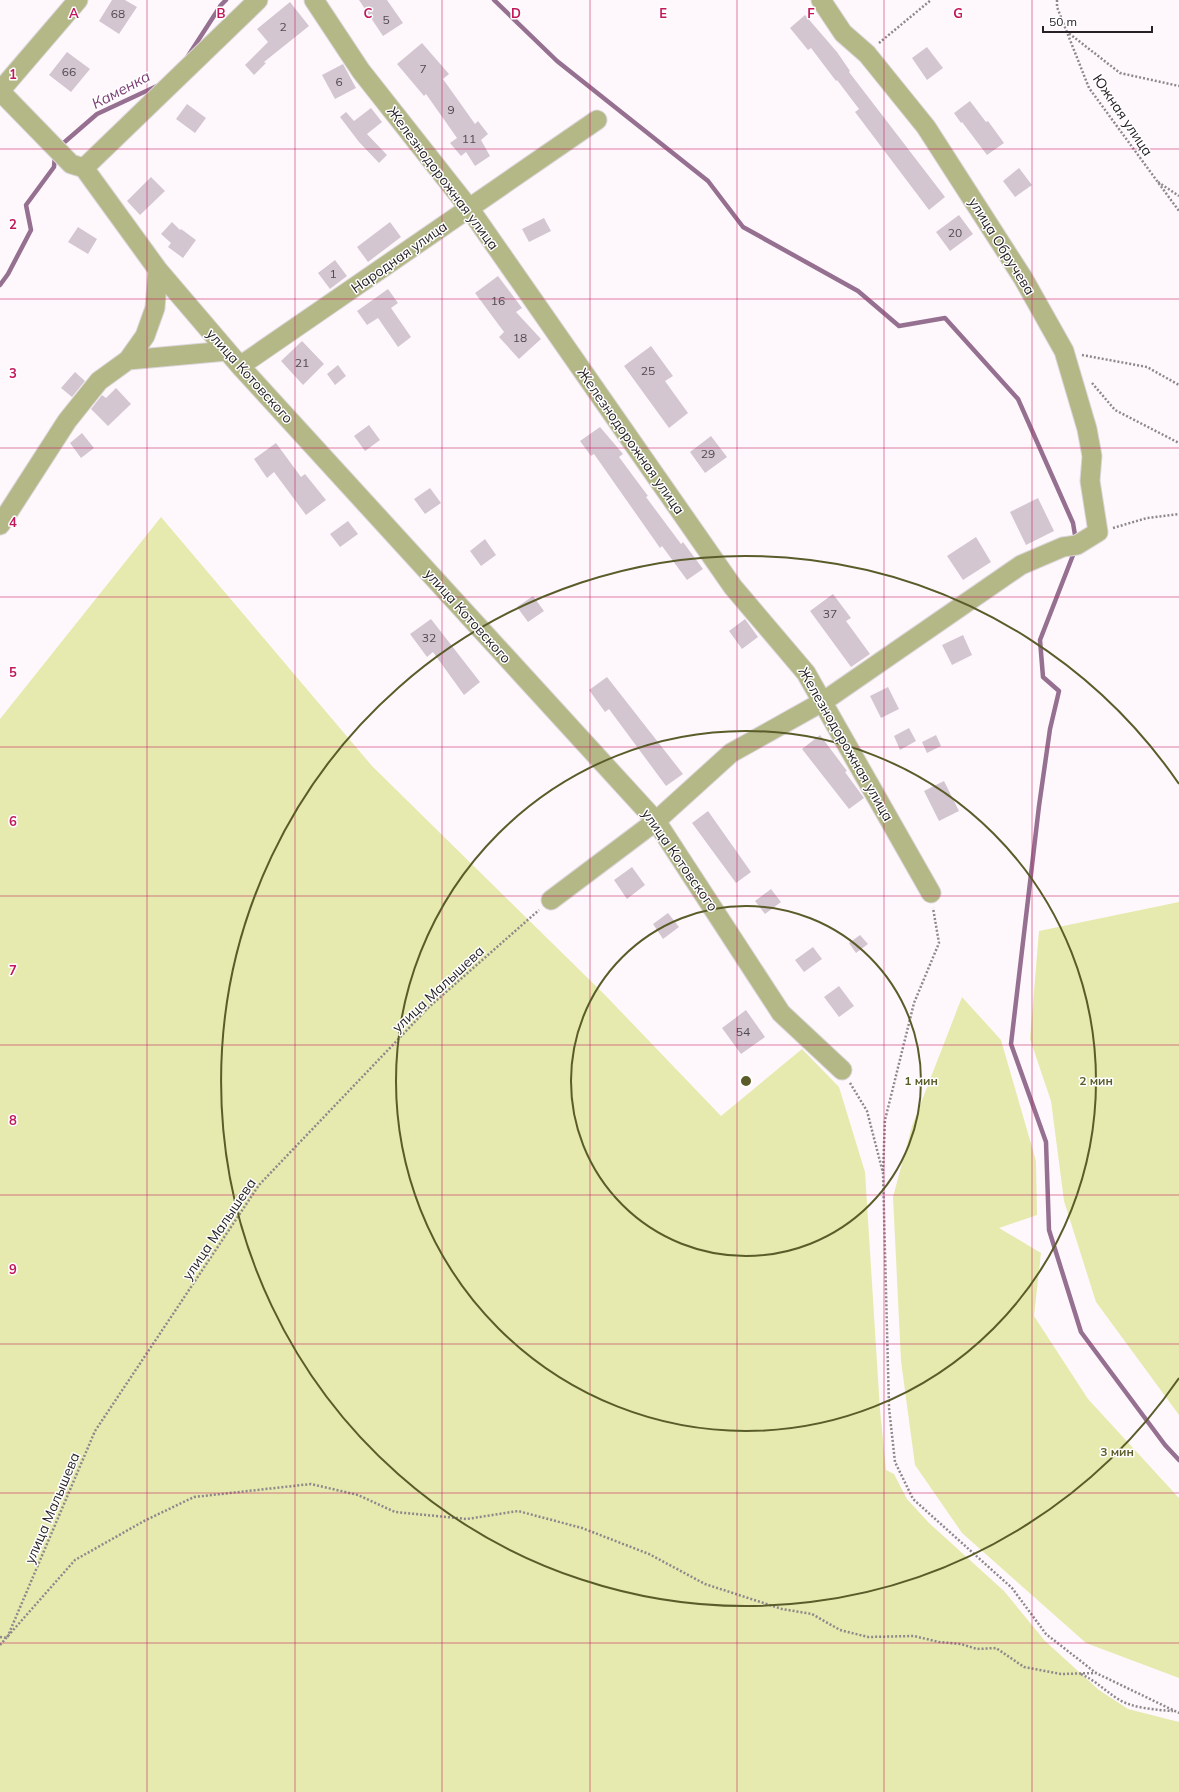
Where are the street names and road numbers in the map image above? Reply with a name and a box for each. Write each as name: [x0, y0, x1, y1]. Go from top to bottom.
street label: Южная улица: [1089, 71, 1157, 159]
street label: Железнодорожная улица: [383, 103, 503, 253]
street label: улица Обручева: [965, 194, 1039, 298]
street label: Народная улица: [347, 217, 451, 297]
street label: улица Котовского: [203, 325, 297, 427]
street label: Железнодорожная улица: [573, 364, 689, 518]
street label: улица Котовского: [421, 565, 515, 667]
street label: Железнодорожная улица: [794, 664, 898, 824]
street label: улица Котовского: [638, 805, 722, 915]
street label: улица Малышева: [388, 942, 488, 1036]
street label: улица Малышева: [178, 1175, 260, 1283]
street label: улица Малышева: [20, 1450, 84, 1566]

